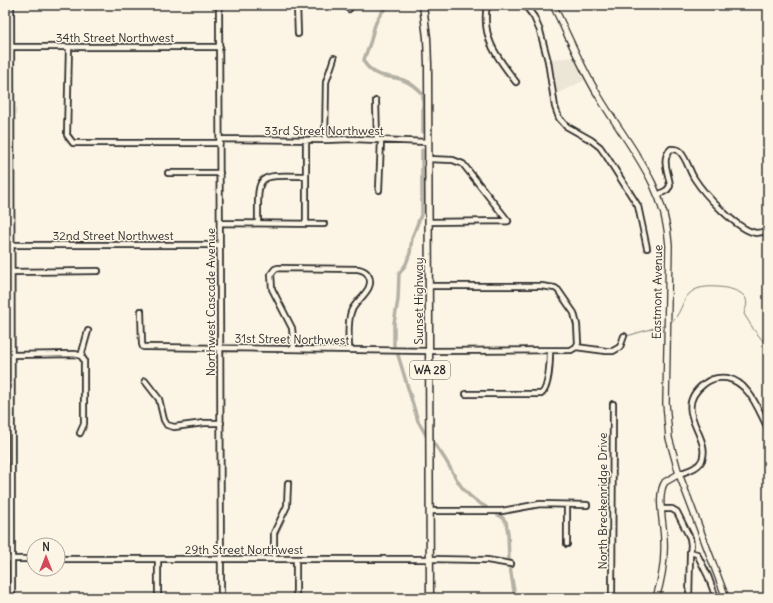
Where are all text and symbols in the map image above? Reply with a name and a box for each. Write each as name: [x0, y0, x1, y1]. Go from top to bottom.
street label: 34th Street Northwest: [56, 30, 174, 45]
street label: 33rd Street Northwest: [264, 123, 384, 138]
street label: 32nd Street Northwest: [52, 228, 174, 243]
street label: Northwest Cascade Avenue: [203, 228, 218, 376]
street label: Eastmont Avenue: [649, 245, 665, 339]
street label: Sunset Highway: [411, 257, 426, 345]
street label: 31st Street Northwest: [234, 330, 350, 348]
road number: WA 28: [410, 361, 450, 379]
street label: North Breckenridge Drive: [595, 432, 610, 570]
north arrow: [26, 537, 66, 577]
text: N: [42, 540, 50, 554]
street label: 29th Street Northwest: [185, 542, 303, 557]

